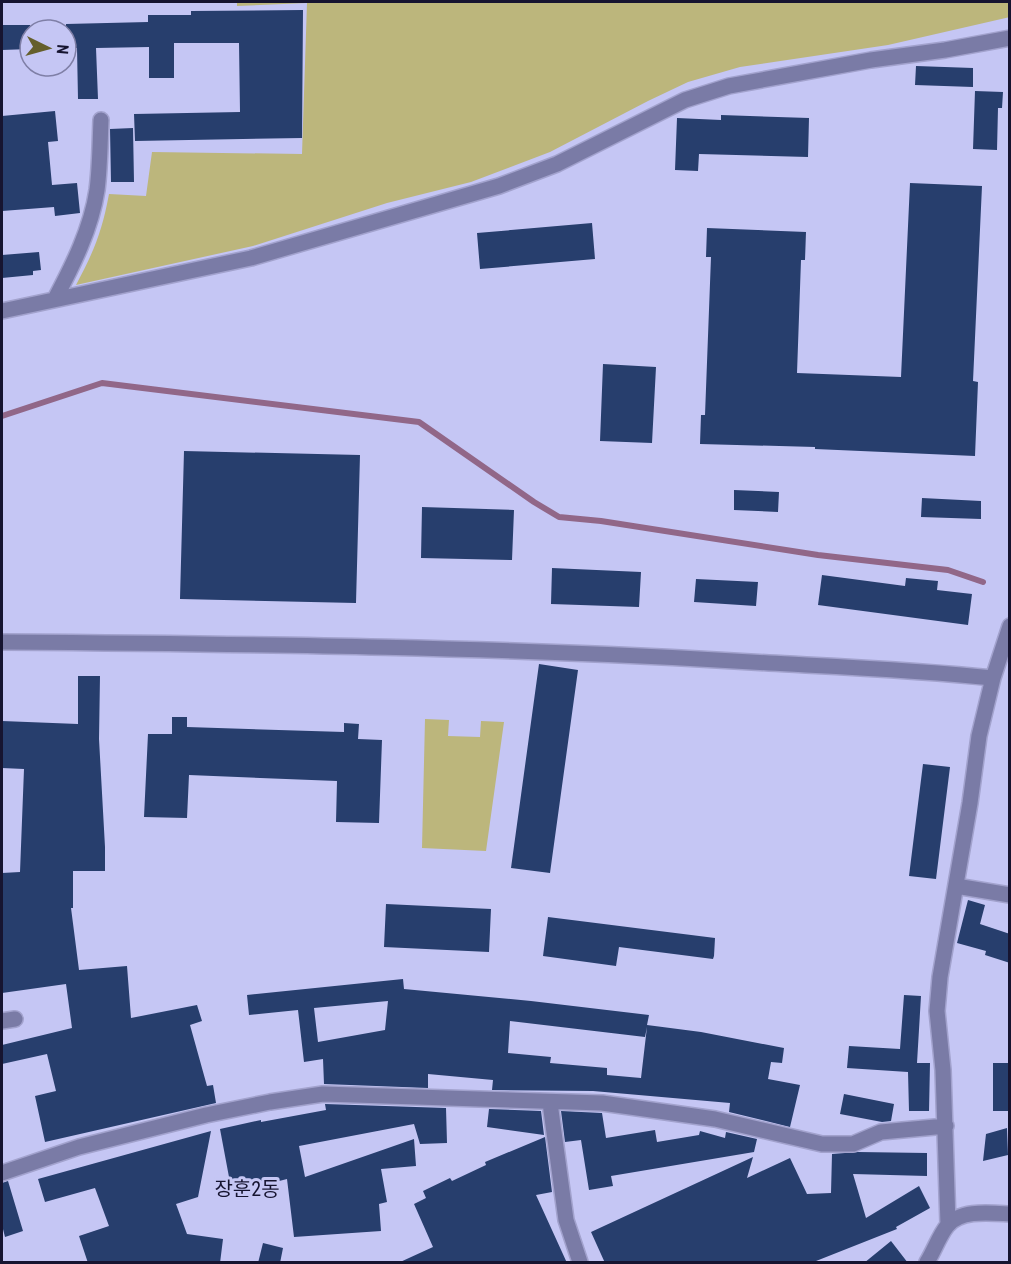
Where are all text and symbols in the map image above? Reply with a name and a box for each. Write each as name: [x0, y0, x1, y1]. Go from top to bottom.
north arrow: [18, 18, 78, 78]
text: N: [53, 44, 72, 55]
district label: 장훈2동: [214, 1177, 280, 1201]

